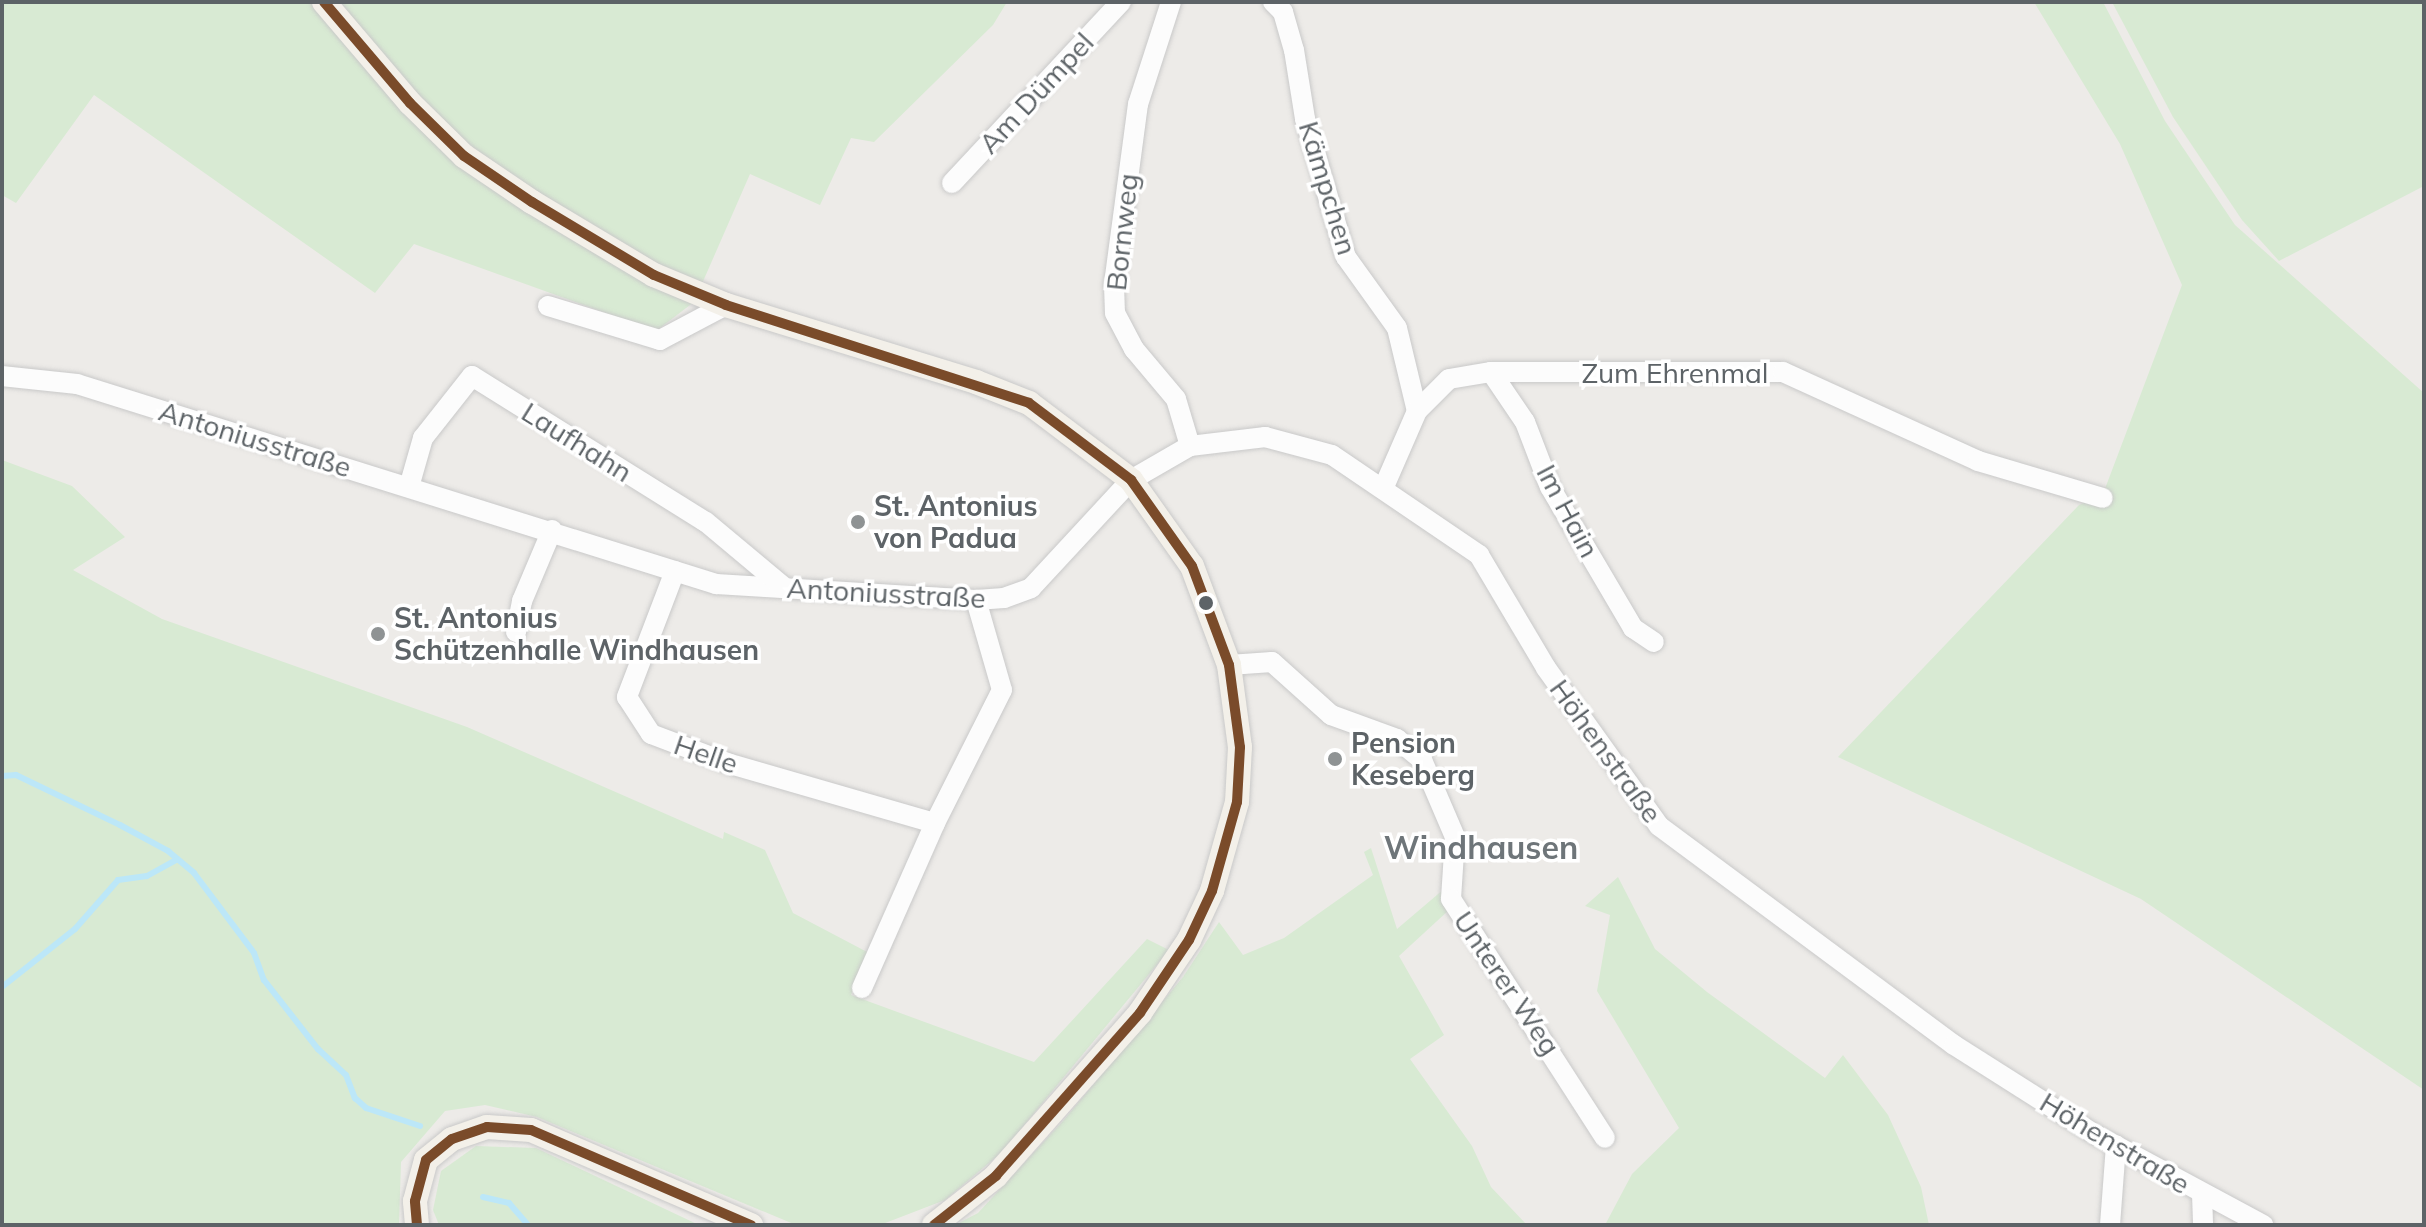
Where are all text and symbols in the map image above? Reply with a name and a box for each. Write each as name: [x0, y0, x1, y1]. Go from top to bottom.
street label: Am Dümpel: [972, 26, 1100, 160]
street label: Kämpchen: [1292, 117, 1364, 259]
street label: Bornweg: [1099, 172, 1145, 292]
street label: Zum Ehrenmal: [1581, 356, 1769, 390]
street label: Antoniusstraße: [155, 394, 355, 484]
street label: Laufhahn: [516, 395, 638, 489]
street label: Im Hain: [1530, 459, 1606, 563]
place label: St. Antonius von Padua: [874, 489, 1037, 555]
marker: St. Antonius von Padua: [849, 513, 867, 531]
street label: Antoniusstraße: [786, 571, 986, 615]
unlabelled marker: [1198, 595, 1214, 611]
place label: St. Antonius Schützenhalle Windhausen: [394, 601, 759, 667]
marker: St. Antonius Schützenhalle Windhausen: [369, 625, 387, 643]
street label: Höhenstraße: [1543, 673, 1669, 829]
place label: Pension Keseberg: [1351, 726, 1475, 792]
street label: Helle: [670, 727, 742, 781]
marker: Pension Keseberg: [1326, 750, 1344, 768]
district label: Windhausen: [1384, 828, 1578, 866]
street label: Unterer Weg: [1447, 905, 1567, 1061]
street label: Höhenstraße: [2034, 1085, 2196, 1201]

